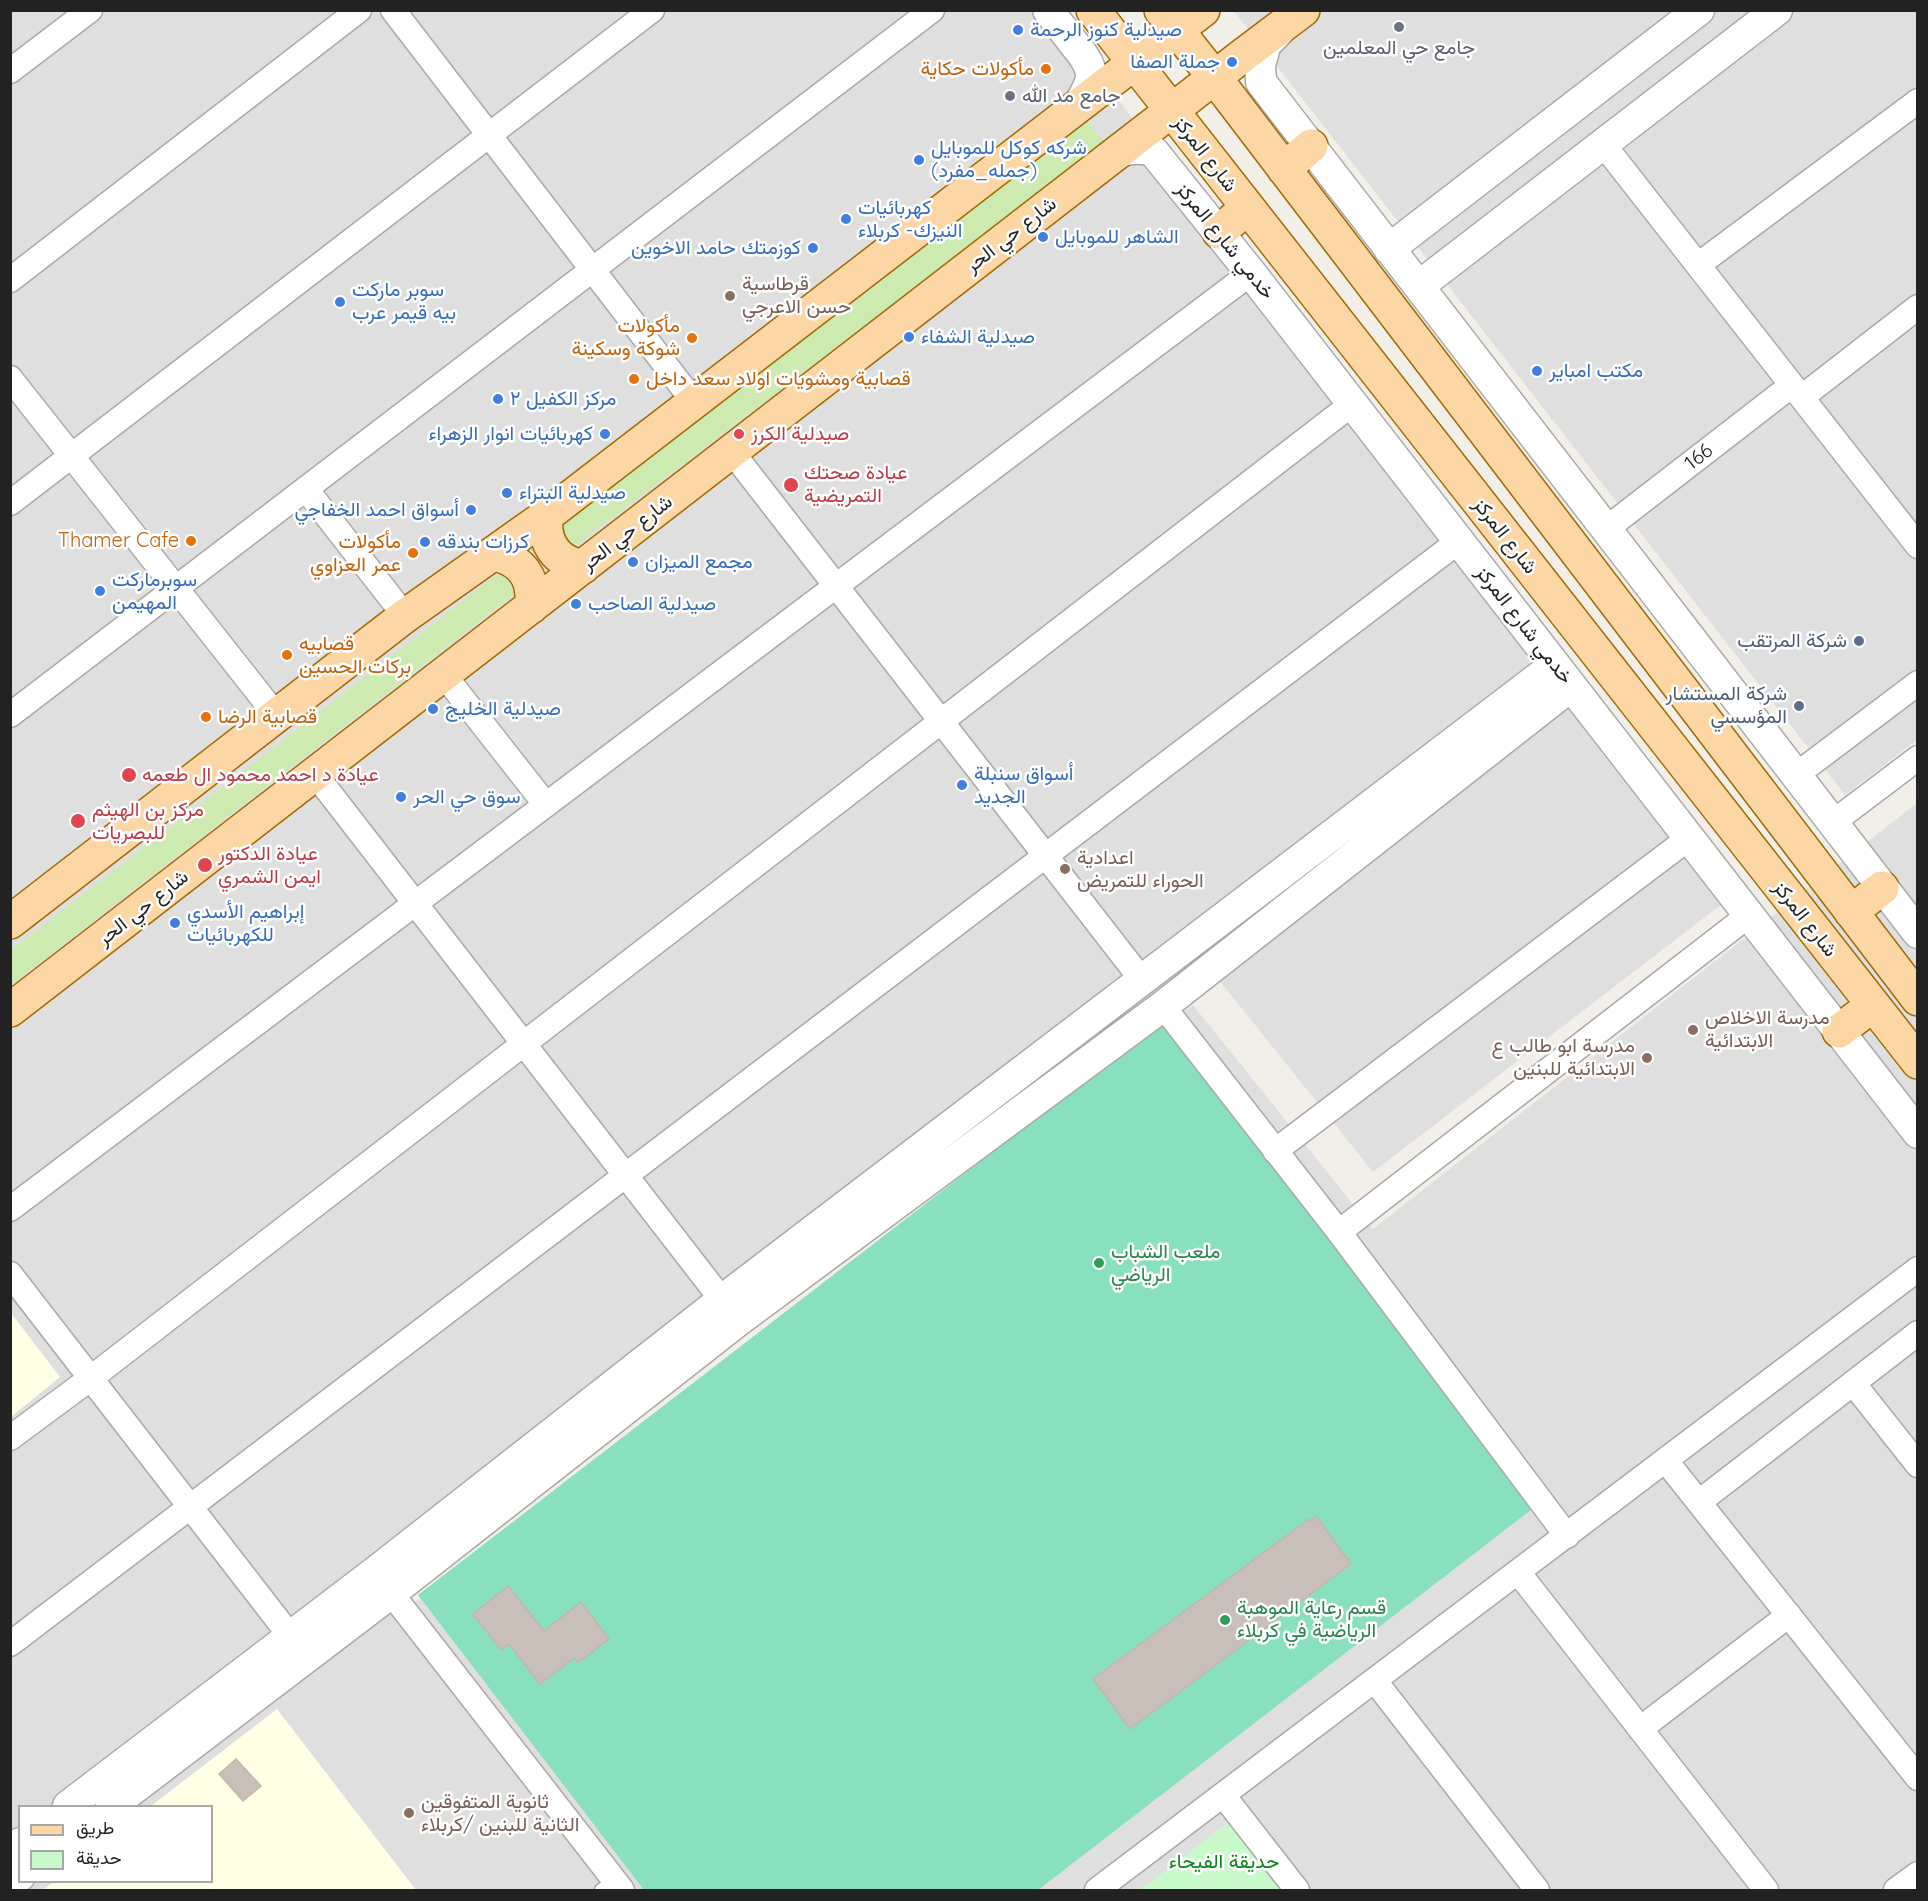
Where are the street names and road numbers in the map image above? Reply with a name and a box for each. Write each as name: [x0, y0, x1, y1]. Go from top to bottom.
street label: شارع المركز: [1168, 111, 1242, 197]
street label: خدمي شارع المركز: [1171, 178, 1279, 304]
street label: شارع حي الحر: [961, 192, 1061, 278]
street label: 166: [1680, 439, 1718, 475]
street label: شارع حي الحر: [577, 490, 677, 576]
street label: شارع المركز: [1468, 493, 1542, 579]
street label: خدمي شارع المركز: [1470, 561, 1578, 689]
street label: شارع حي الحر: [93, 865, 193, 951]
street label: شارع المركز: [1768, 876, 1842, 962]

